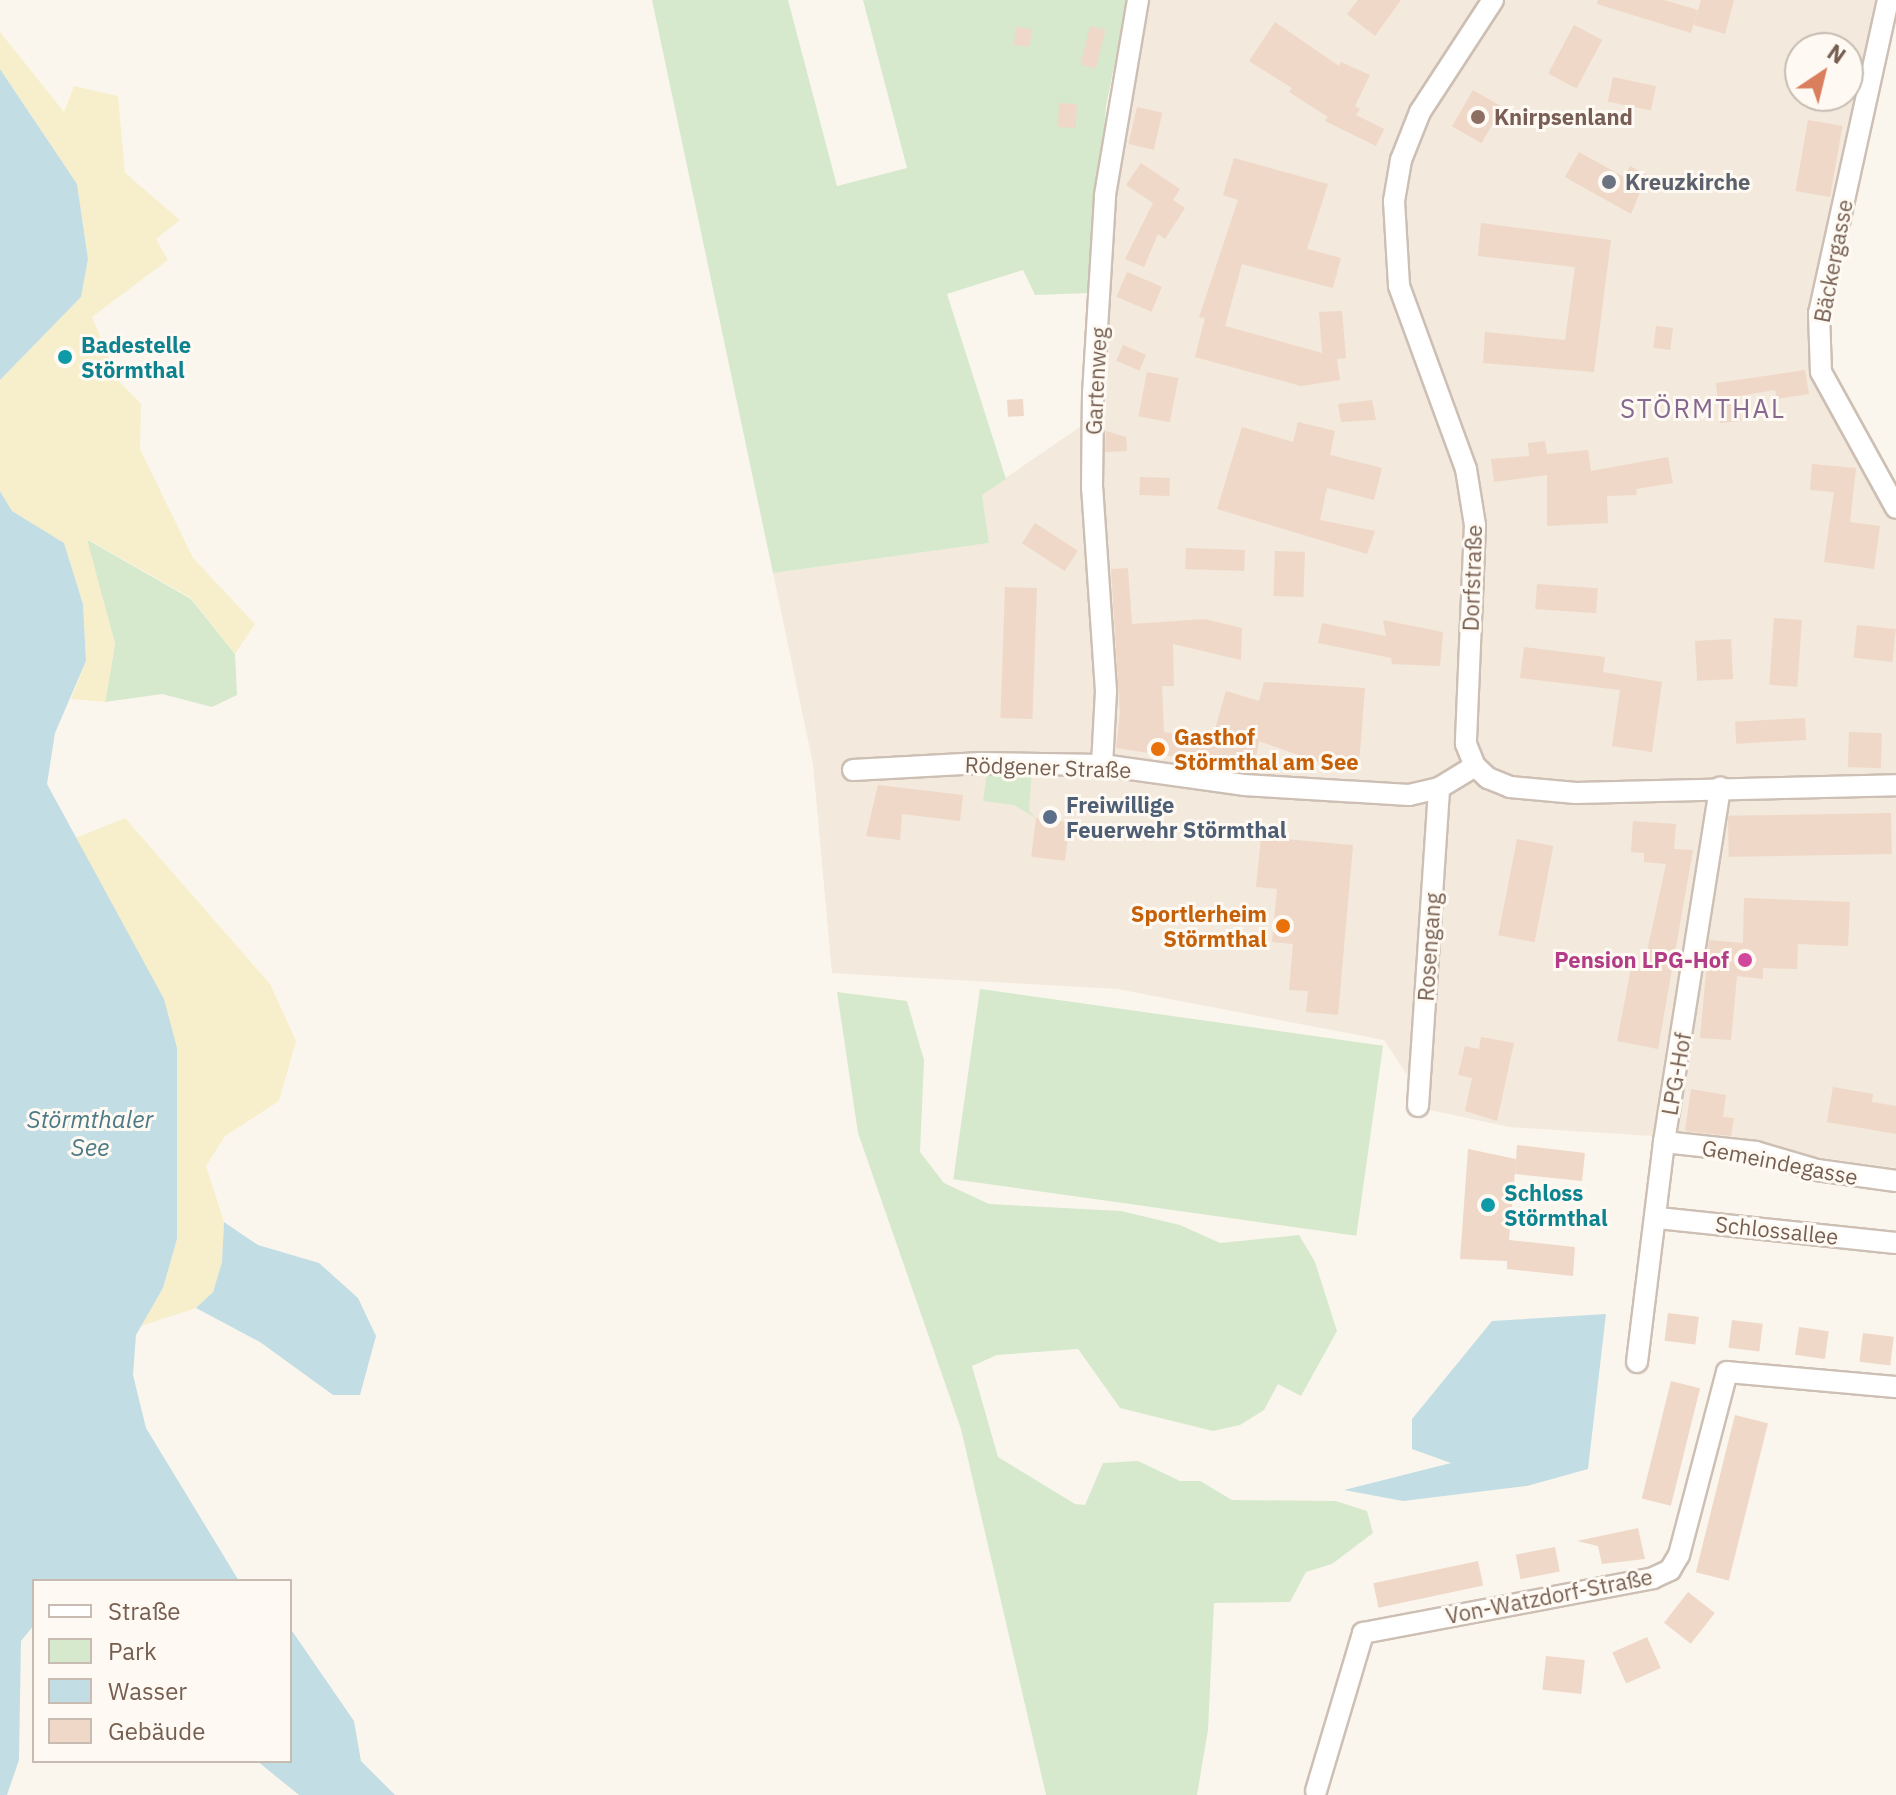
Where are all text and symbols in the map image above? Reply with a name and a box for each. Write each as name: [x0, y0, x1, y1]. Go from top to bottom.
north arrow: [1784, 32, 1864, 112]
text: N: [1822, 37, 1852, 70]
place label: Knirpsenland: [1494, 104, 1633, 130]
marker: Knirpsenland: [1469, 108, 1487, 126]
place label: Kreuzkirche: [1625, 169, 1750, 195]
marker: Kreuzkirche: [1600, 173, 1618, 191]
street label: Bäckergasse: [1808, 197, 1858, 325]
street label: Gartenweg: [1080, 326, 1112, 436]
place label: Badestelle Störmthal: [81, 331, 191, 382]
marker: Badestelle Störmthal: [56, 348, 74, 366]
district label: STÖRMTHAL: [1620, 393, 1786, 425]
street label: Dorfstraße: [1457, 524, 1487, 632]
place label: Gasthof Störmthal am See: [1174, 723, 1359, 774]
marker: Gasthof Störmthal am See: [1149, 740, 1167, 758]
street label: Rödgener Straße: [964, 751, 1132, 783]
place label: Freiwillige Feuerwehr Störmthal: [1066, 791, 1286, 842]
marker: Freiwillige Feuerwehr Störmthal: [1041, 808, 1059, 826]
street label: Rosengang: [1412, 892, 1446, 1002]
place label: Sportlerheim Störmthal: [1131, 900, 1267, 952]
marker: Sportlerheim Störmthal: [1274, 917, 1292, 935]
place label: Pension LPG-Hof: [1554, 947, 1729, 973]
marker: Pension LPG-Hof: [1736, 951, 1754, 969]
street label: LPG-Hof: [1656, 1031, 1696, 1117]
water label: Störmthaler See: [27, 1106, 153, 1162]
street label: Gemeindegasse: [1700, 1134, 1860, 1190]
place label: Schloss Störmthal: [1504, 1179, 1608, 1230]
marker: Schloss Störmthal: [1479, 1196, 1497, 1214]
street label: Schlossallee: [1714, 1210, 1840, 1250]
street label: Von-Watzdorf-Straße: [1443, 1563, 1655, 1629]
legend: [32, 1579, 292, 1763]
text: Straße: [108, 1595, 180, 1627]
text: Park: [108, 1635, 157, 1667]
text: Wasser: [108, 1675, 187, 1707]
text: Gebäude: [108, 1715, 205, 1747]

